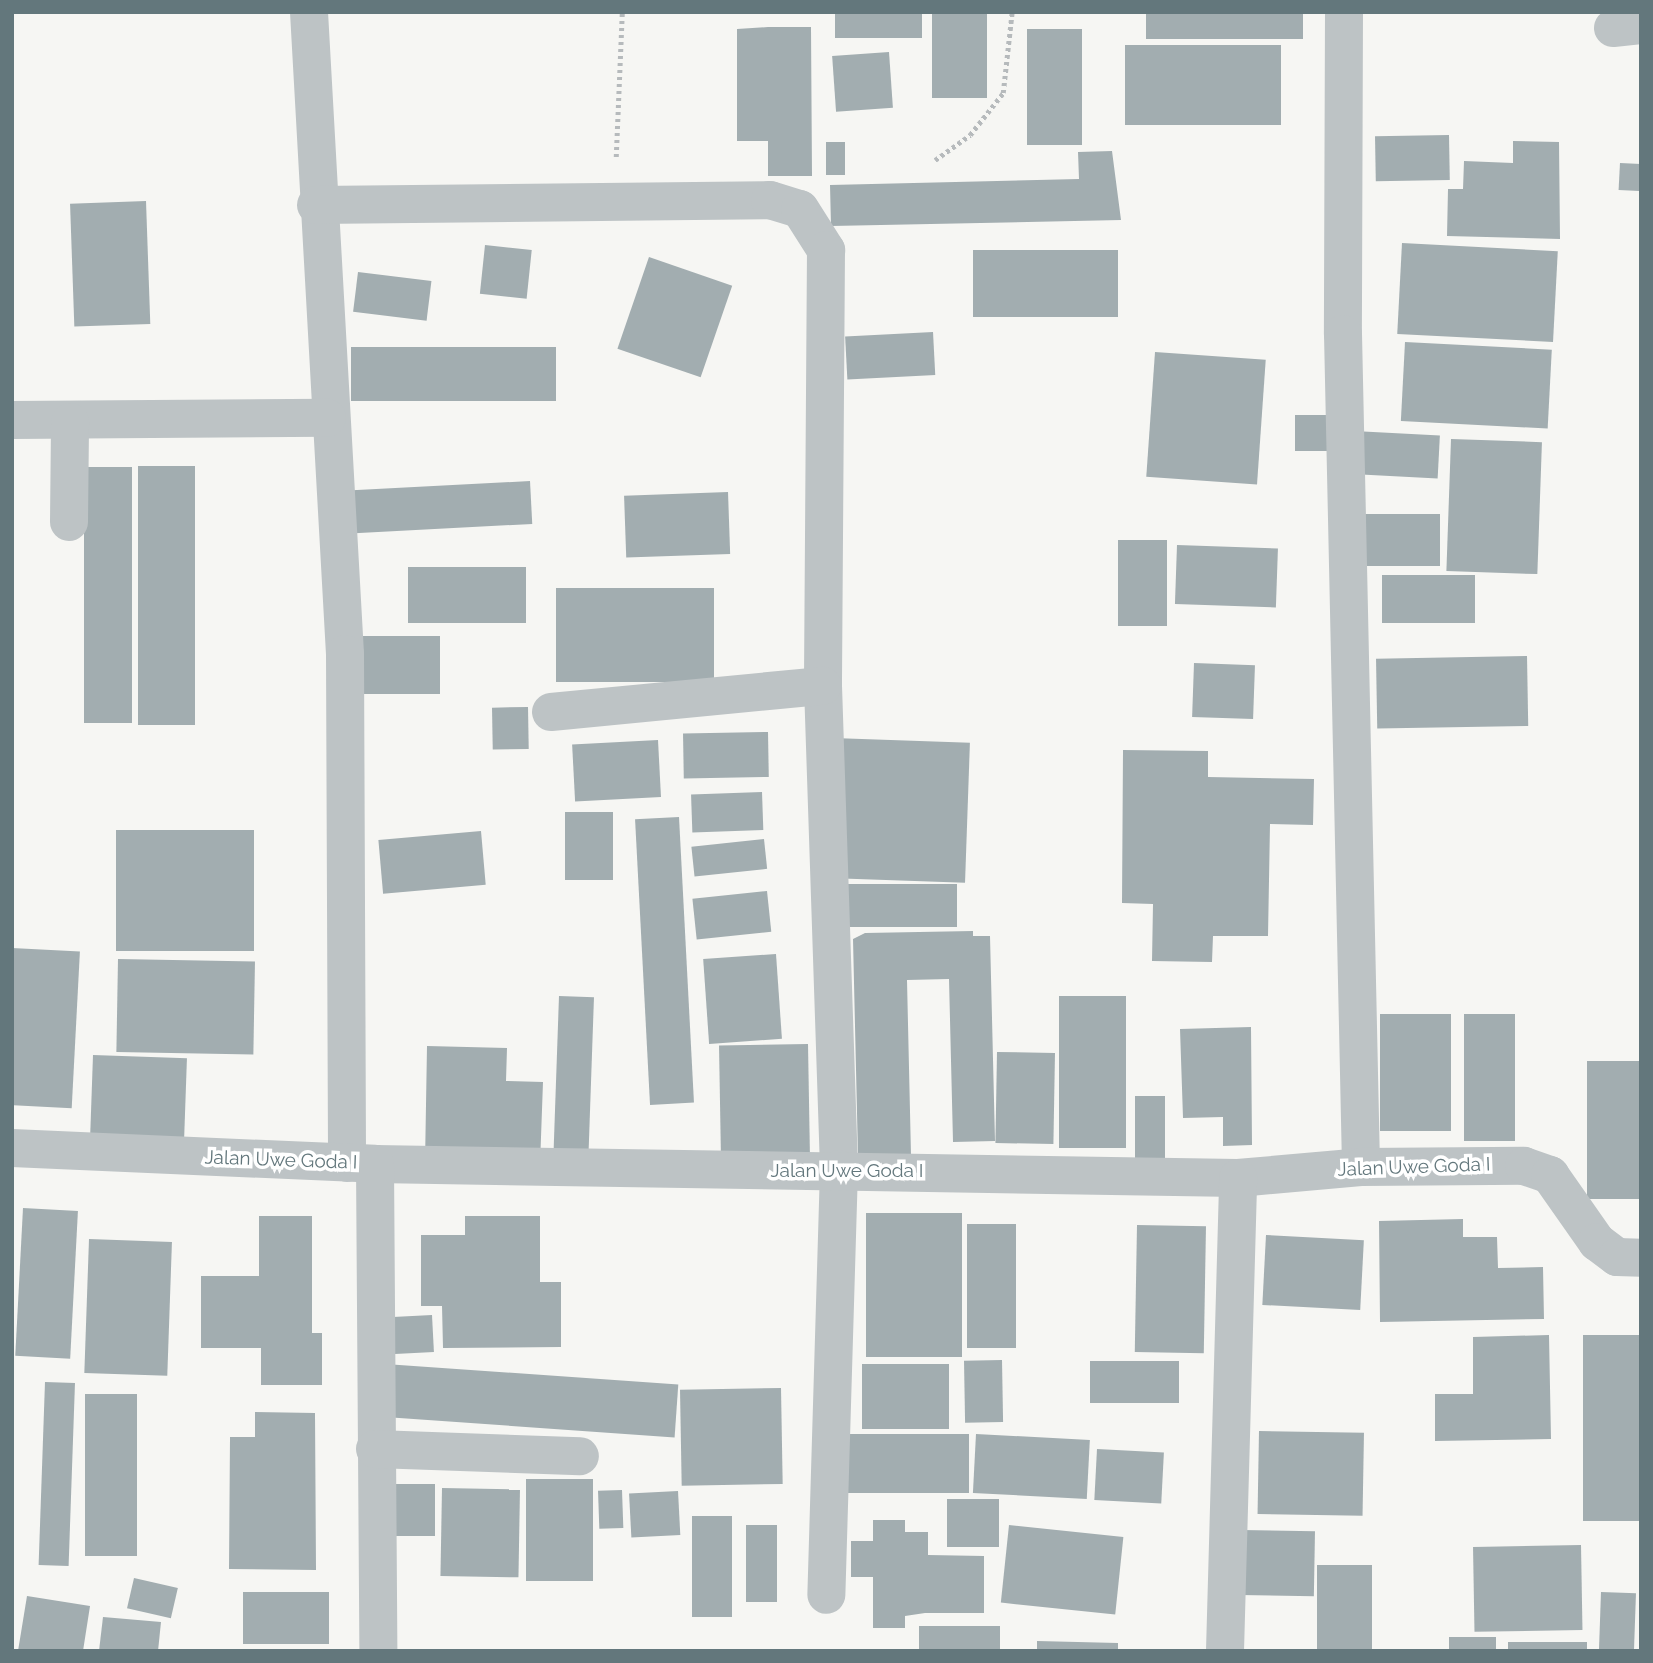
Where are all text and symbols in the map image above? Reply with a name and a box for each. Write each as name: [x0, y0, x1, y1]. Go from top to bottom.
street label: Jalan Uwe Goda I: [204, 1146, 358, 1174]
street label: Jalan Uwe Goda I: [1337, 1153, 1491, 1181]
street label: Jalan Uwe Goda I: [771, 1160, 923, 1182]

